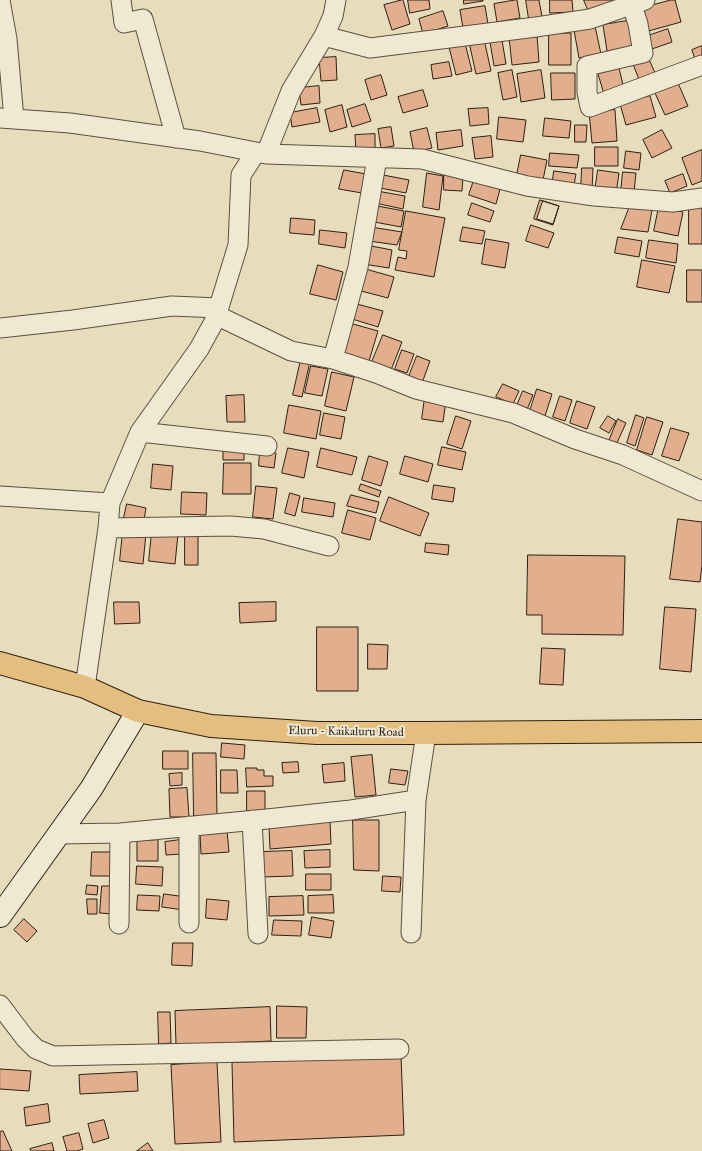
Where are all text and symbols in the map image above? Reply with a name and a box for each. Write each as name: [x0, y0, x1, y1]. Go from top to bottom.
street label: Eluru - Kaikaluru Road: [288, 724, 404, 740]

